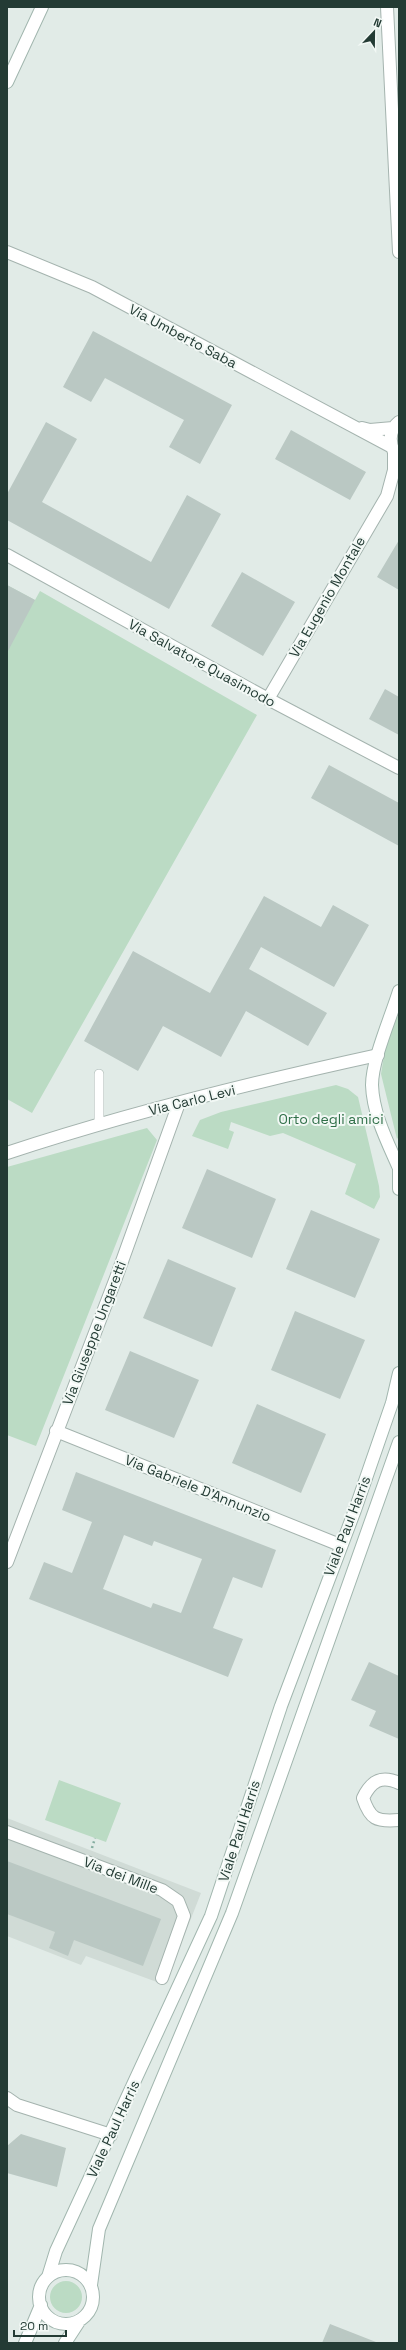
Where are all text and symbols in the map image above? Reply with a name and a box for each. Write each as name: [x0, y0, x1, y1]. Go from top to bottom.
north arrow: [354, 12, 394, 52]
text: N: [372, 15, 384, 31]
street label: Via Umberto Saba: [126, 300, 240, 372]
street label: Via Eugenio Montale: [285, 533, 369, 661]
street label: Via Salvatore Quasimodo: [125, 615, 279, 711]
street label: Via Carlo Levi: [147, 1081, 237, 1119]
park label: Orto degli amici: [278, 1110, 384, 1128]
street label: Via Giuseppe Ungaretti: [58, 1258, 130, 1408]
street label: Via Gabriele D'Annunzio: [122, 1450, 274, 1526]
street label: Viale Paul Harris: [320, 1473, 374, 1579]
street label: Viale Paul Harris: [214, 1778, 264, 1884]
street label: Via dei Mille: [81, 1852, 161, 1898]
street label: Viale Paul Harris: [82, 2077, 144, 2181]
scale bar: [14, 2312, 66, 2338]
text: 20 m: [20, 2318, 48, 2334]

